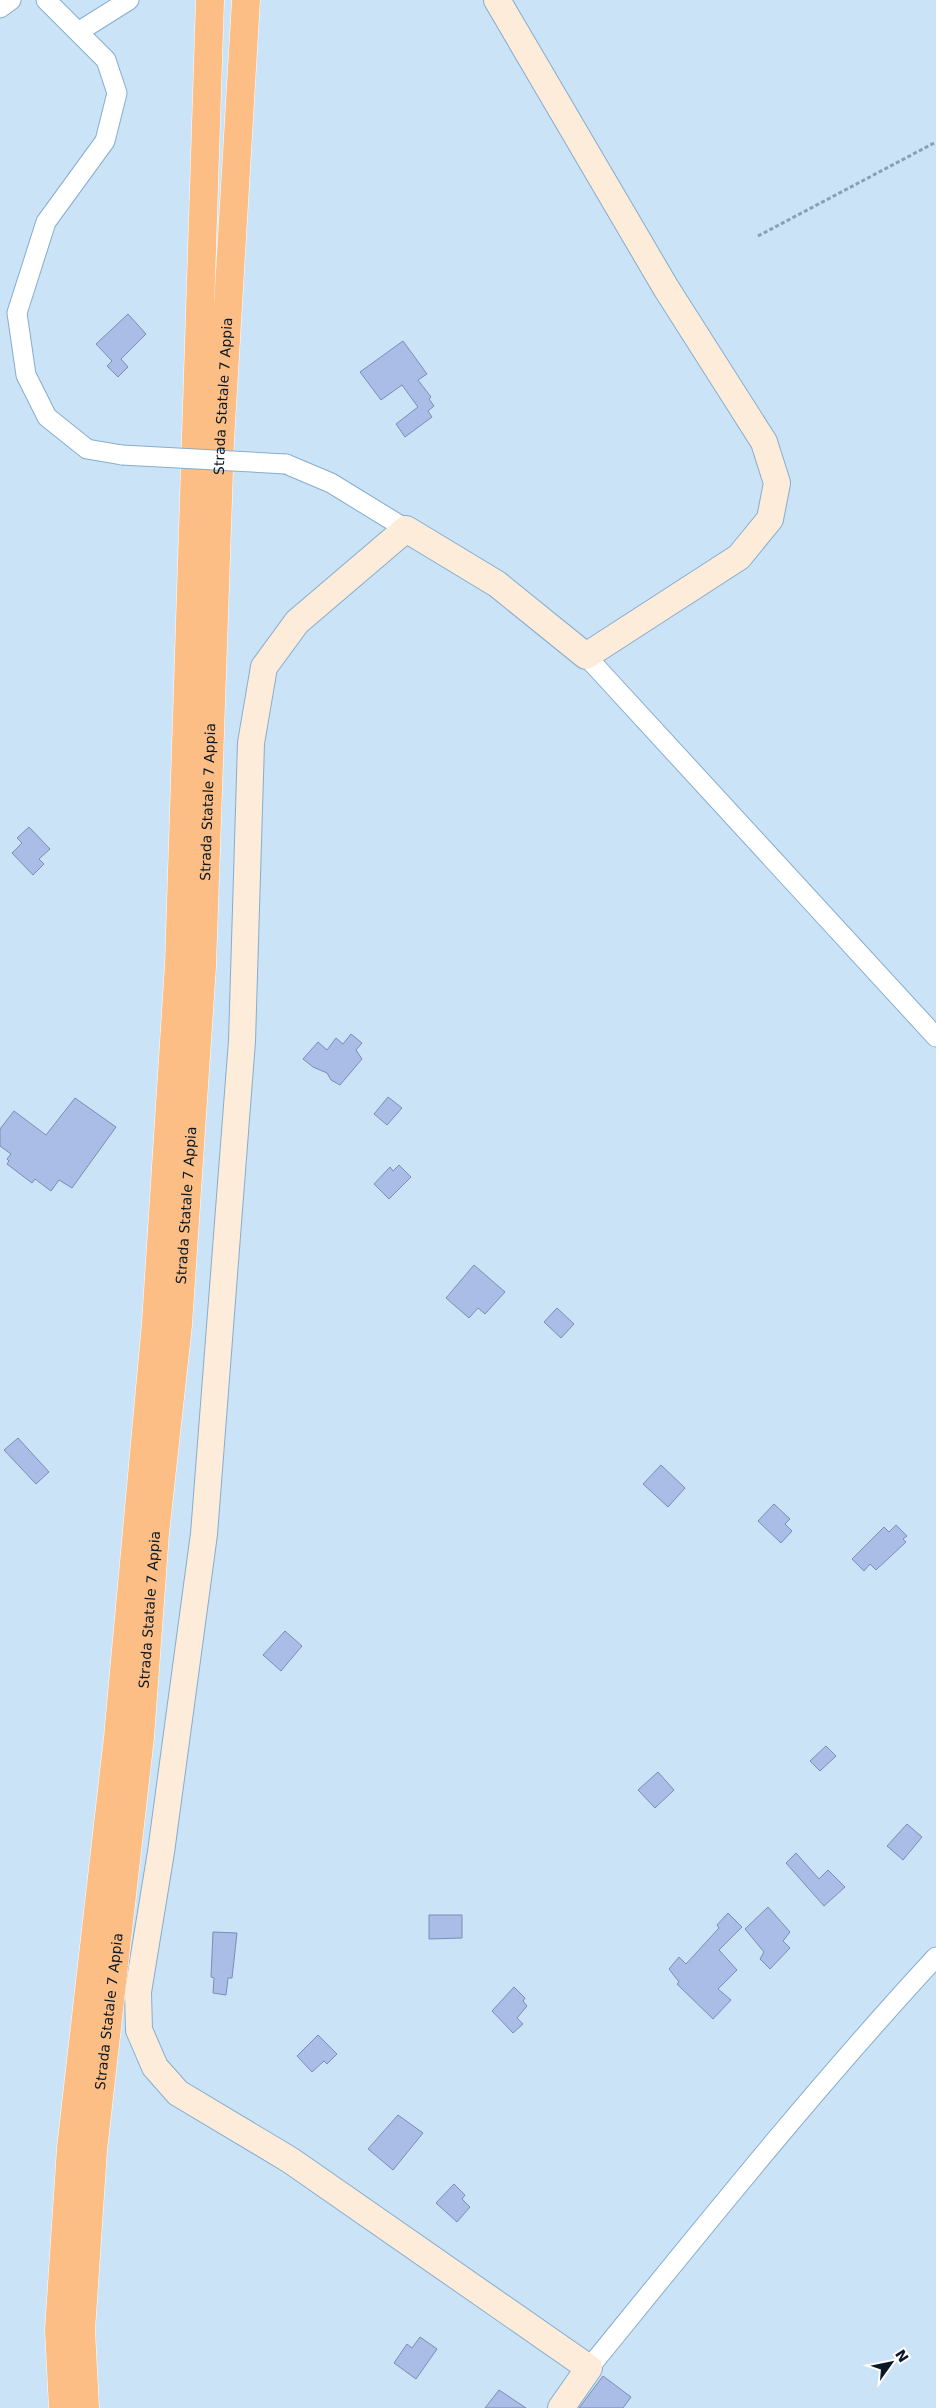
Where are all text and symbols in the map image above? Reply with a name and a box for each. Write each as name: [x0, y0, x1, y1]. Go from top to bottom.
street label: Strada Statale 7 Appia: [211, 317, 235, 475]
street label: Strada Statale 7 Appia: [197, 723, 218, 881]
street label: Strada Statale 7 Appia: [173, 1126, 199, 1285]
street label: Strada Statale 7 Appia: [136, 1530, 163, 1689]
street label: Strada Statale 7 Appia: [92, 1932, 126, 2091]
north arrow: [866, 2338, 916, 2388]
text: N: [892, 2347, 912, 2365]

